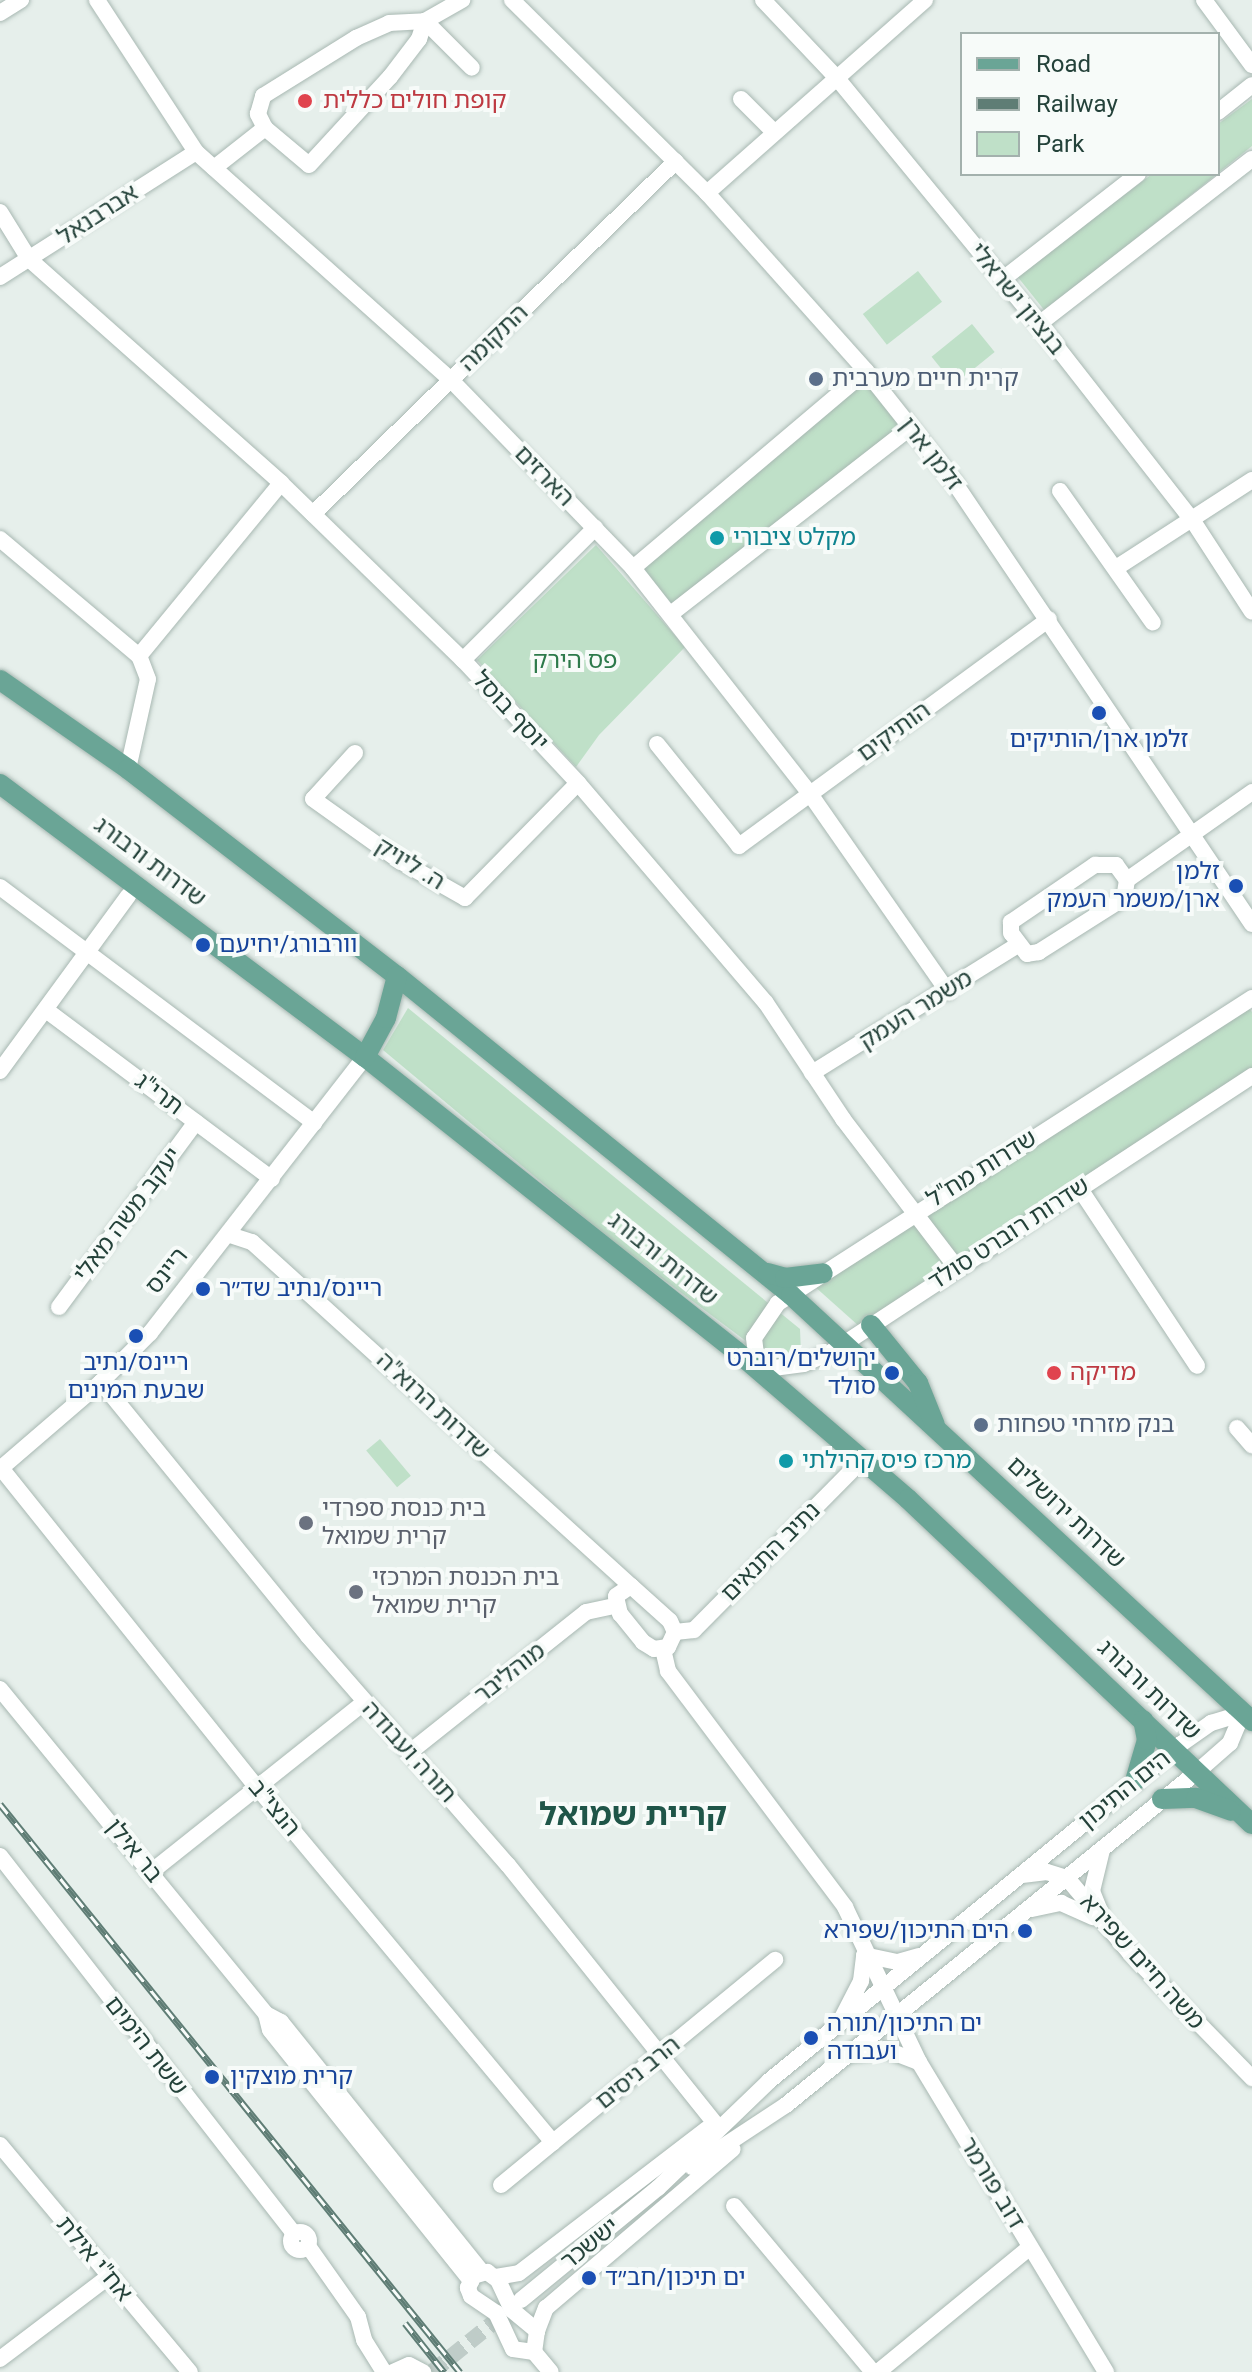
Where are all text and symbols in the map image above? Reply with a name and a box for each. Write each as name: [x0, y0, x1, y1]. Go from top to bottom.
legend: [960, 32, 1220, 176]
text: Road: [1036, 50, 1091, 78]
place label: קופת חולים כללית: [323, 87, 506, 115]
marker: קופת חולים כללית: [294, 90, 316, 112]
text: Railway: [1036, 90, 1118, 118]
text: Park: [1036, 130, 1084, 158]
street label: אברבנאל: [52, 178, 144, 252]
street label: בנציון ישראלי: [963, 237, 1071, 361]
street label: התקומה: [454, 298, 534, 378]
place label: קרית חיים מערבית: [832, 365, 1019, 393]
marker: קרית חיים מערבית: [807, 370, 825, 388]
street label: זלמן ארן: [893, 411, 969, 497]
street label: הארזים: [508, 440, 580, 512]
place label: מקלט ציבורי: [733, 524, 856, 552]
marker: מקלט ציבורי: [708, 529, 726, 547]
park label: פס הירק: [533, 647, 617, 675]
street label: יוסף בוסל: [466, 665, 554, 757]
street label: הותיקים: [852, 696, 936, 768]
marker: זלמן ארן/הותיקים: [1090, 704, 1108, 722]
place label: זלמן ארן/הותיקים: [1010, 726, 1188, 754]
street label: שדרות ורבורג: [88, 811, 212, 913]
street label: ה. ליויק: [370, 832, 450, 896]
place label: זלמן ארן/משמר העמק: [1047, 858, 1220, 914]
marker: זלמן ארן/משמר העמק: [1227, 877, 1245, 895]
place label: וורבורג/יחיעם: [219, 931, 357, 959]
marker: וורבורג/יחיעם: [194, 936, 212, 954]
street label: משמר העמק: [854, 964, 978, 1056]
street label: תרי"ג: [129, 1067, 189, 1121]
street label: שדרות מח"ל: [922, 1124, 1042, 1214]
street label: יעקב משה מאלי: [68, 1142, 188, 1288]
street label: שדרות רוברט סולד: [923, 1171, 1095, 1297]
street label: שדרות ורבורג: [602, 1206, 724, 1312]
street label: ריינס: [140, 1242, 194, 1300]
place label: ריינס/נתיב שד״ר: [219, 1275, 382, 1303]
marker: ריינס/נתיב שד״ר: [194, 1280, 212, 1298]
marker: ריינס/נתיב שבעת המינים: [127, 1327, 145, 1345]
place label: ירושלים/רוברט סולד: [727, 1345, 876, 1401]
street label: שדרות הרוא"ה: [370, 1346, 496, 1466]
place label: ריינס/נתיב שבעת המינים: [68, 1349, 204, 1405]
place label: מדיקה: [1070, 1359, 1136, 1387]
marker: ירושלים/רוברט סולד: [883, 1364, 901, 1382]
marker: מדיקה: [1045, 1364, 1063, 1382]
place label: בנק מזרחי טפחות: [997, 1411, 1175, 1439]
marker: בנק מזרחי טפחות: [972, 1416, 990, 1434]
place label: מרכז פיס קהילתי: [802, 1447, 972, 1475]
street label: שדרות ירושלים: [1001, 1451, 1131, 1575]
marker: מרכז פיס קהילתי: [777, 1452, 795, 1470]
place label: בית כנסת ספרדי קרית שמואל: [322, 1495, 486, 1551]
street label: נתיב התנאים: [715, 1496, 827, 1608]
marker: בית כנסת ספרדי קרית שמואל: [297, 1514, 315, 1532]
place label: בית הכנסת המרכזי קרית שמואל: [372, 1564, 559, 1620]
marker: בית הכנסת המרכזי קרית שמואל: [347, 1583, 365, 1601]
street label: שדרות ורבורג: [1091, 1634, 1207, 1746]
street label: מוהליבר: [469, 1636, 551, 1710]
street label: תורה ועבודה: [356, 1695, 462, 1809]
street label: הים התיכון: [1073, 1744, 1177, 1836]
street label: הנצי"ב: [242, 1774, 306, 1842]
district label: קריית שמואל: [539, 1795, 727, 1833]
street label: בר אילן: [100, 1813, 168, 1889]
street label: משה חיים שפירא: [1074, 1888, 1210, 2036]
place label: הים התיכון/שפירא: [824, 1917, 1009, 1945]
marker: הים התיכון/שפירא: [1016, 1922, 1034, 1940]
street label: ששת הימים: [98, 1991, 194, 2101]
place label: ים התיכון/תורה ועבודה: [827, 2010, 982, 2066]
marker: ים התיכון/תורה ועבודה: [802, 2029, 820, 2047]
street label: הרב ניסים: [590, 2030, 686, 2116]
place label: קרית מוצקין: [230, 2063, 353, 2091]
marker: קרית מוצקין: [201, 2066, 223, 2088]
street label: דוב פורמר: [953, 2132, 1031, 2234]
street label: אח"י אילת: [50, 2211, 138, 2307]
street label: יששכר: [555, 2212, 625, 2276]
place label: ים תיכון/חב״ד: [605, 2264, 746, 2292]
marker: ים תיכון/חב״ד: [580, 2269, 598, 2287]

